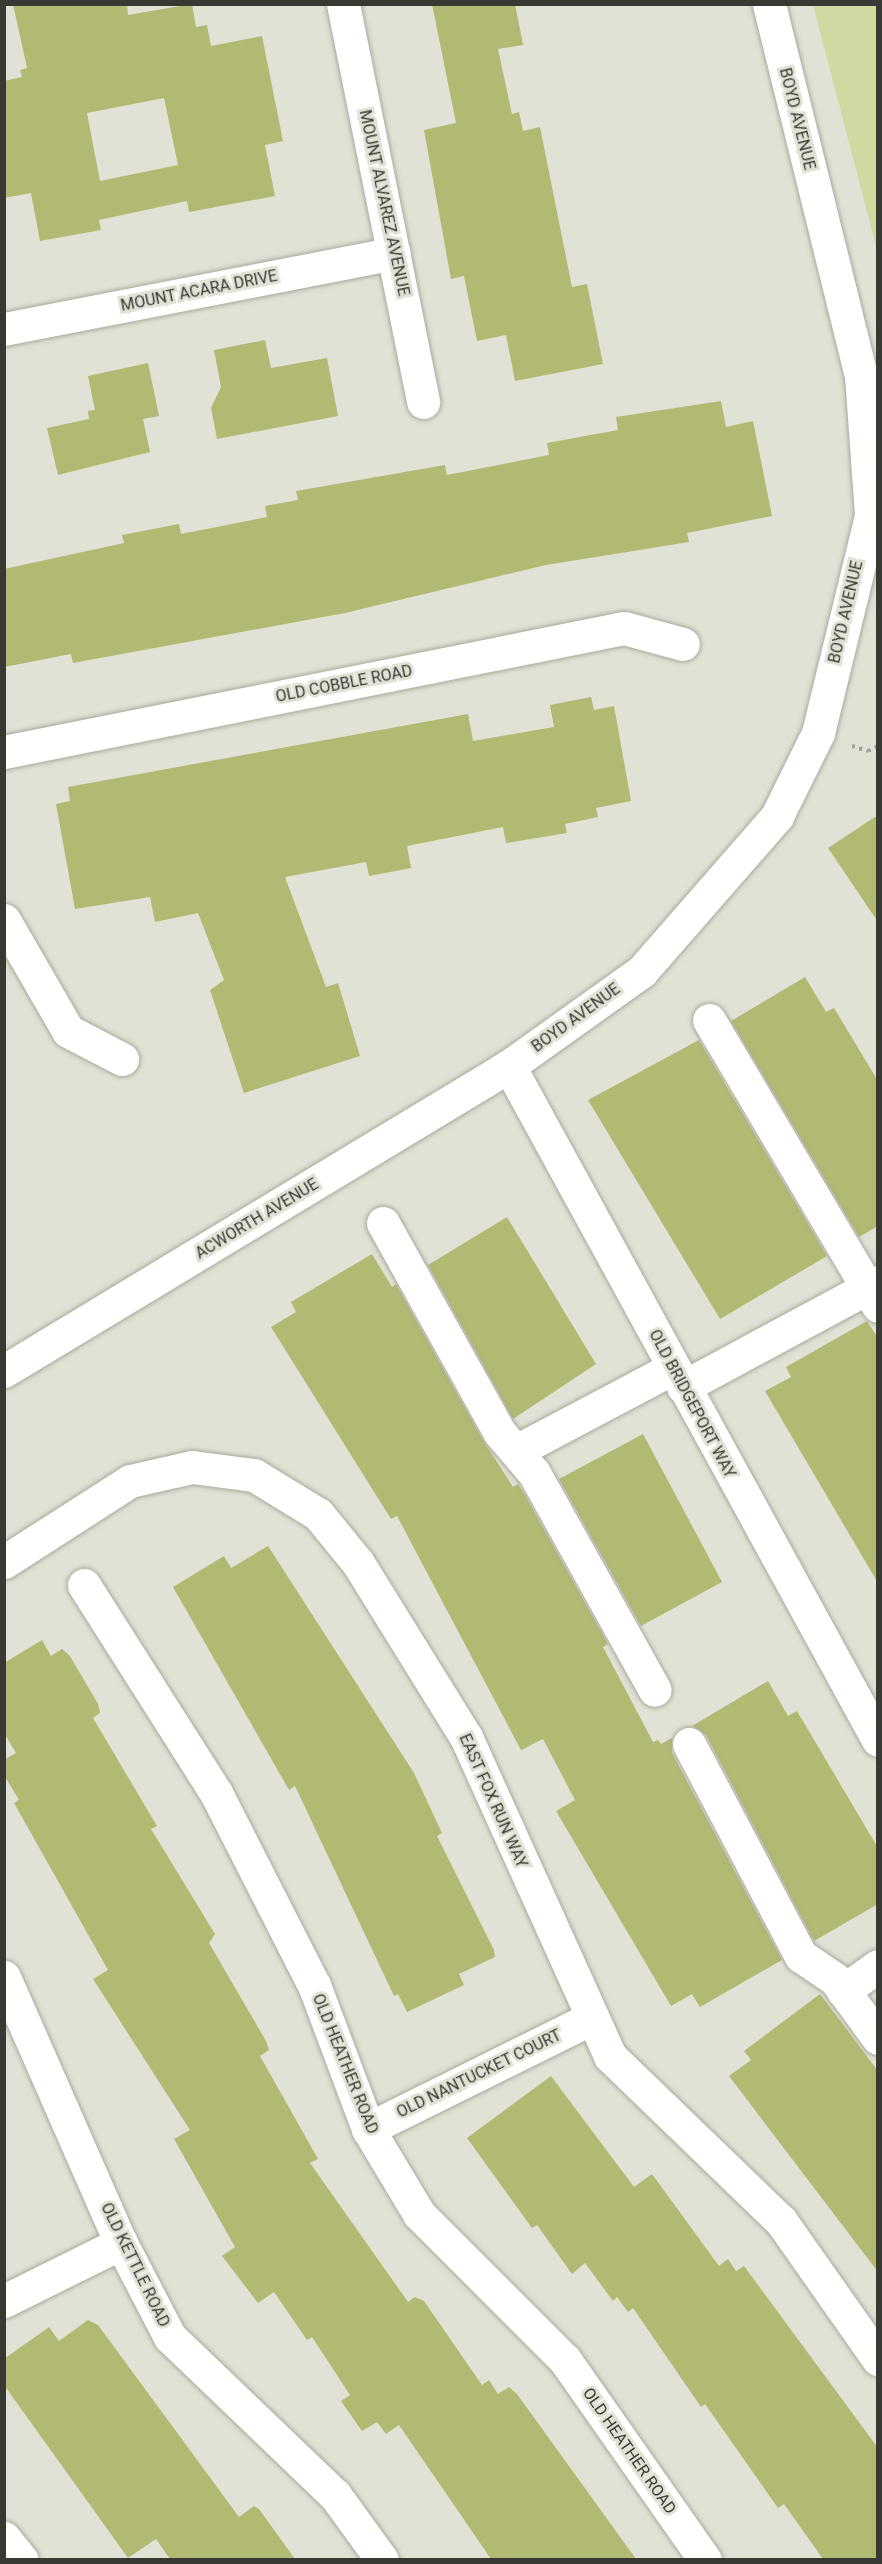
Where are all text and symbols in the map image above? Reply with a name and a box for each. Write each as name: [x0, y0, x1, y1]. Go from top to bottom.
street label: BOYD AVENUE: [775, 66, 819, 172]
street label: MOUNT ALVAREZ AVENUE: [355, 108, 413, 298]
street label: MOUNT ACARA DRIVE: [119, 266, 279, 316]
street label: BOYD AVENUE: [825, 559, 867, 665]
street label: OLD COBBLE ROAD: [274, 661, 414, 707]
street label: BOYD AVENUE: [528, 979, 624, 1057]
street label: ACWORTH AVENUE: [192, 1175, 322, 1263]
street label: OLD BRIDGEPORT WAY: [645, 1326, 739, 1482]
street label: EAST FOX RUN WAY: [455, 1731, 531, 1871]
street label: OLD HEATHER ROAD: [308, 1991, 382, 2137]
street label: OLD NANTUCKET COURT: [393, 2026, 565, 2122]
street label: OLD KETTLE ROAD: [97, 2200, 173, 2330]
street label: OLD HEATHER ROAD: [578, 2384, 680, 2518]

